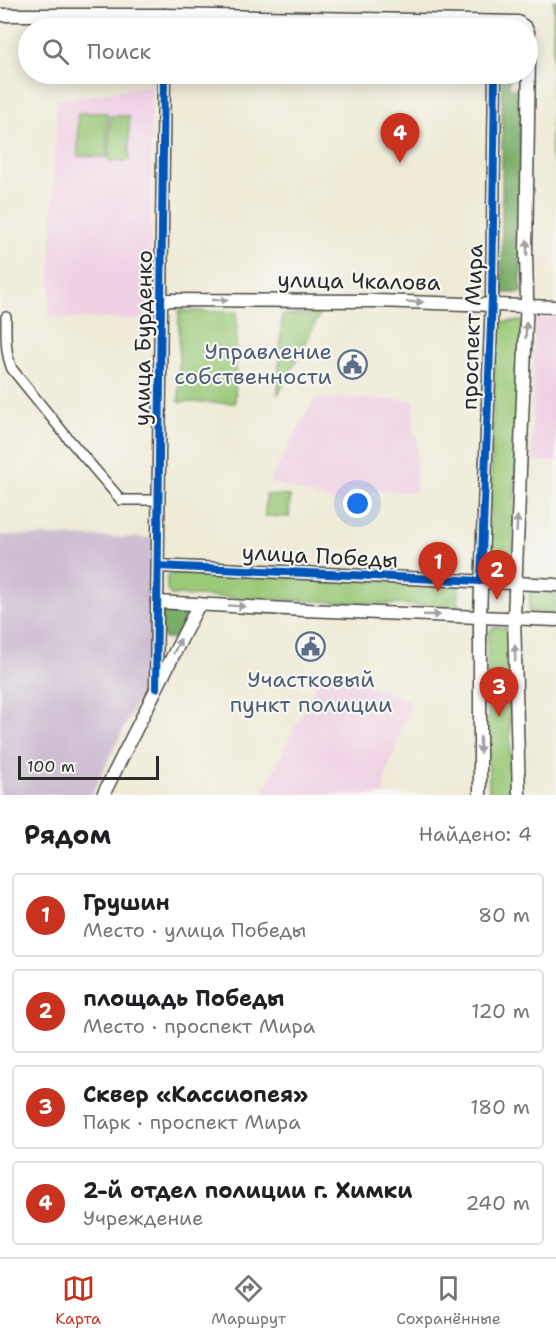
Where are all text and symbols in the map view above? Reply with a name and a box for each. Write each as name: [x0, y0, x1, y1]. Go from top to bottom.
search box: [18, 18, 538, 84]
icon: search: [39, 35, 72, 68]
text: Поиск: [87, 37, 151, 66]
pin: 4: [380, 114, 420, 163]
one-way arrow: [522, 238, 531, 257]
street label: проспект Мира: [455, 243, 489, 411]
street label: улица Бурденко: [127, 250, 159, 426]
street label: улица Чкалова: [277, 265, 441, 297]
one-way arrow: [210, 295, 229, 305]
one-way arrow: [405, 298, 424, 307]
one-way arrow: [522, 320, 531, 339]
place label: Управление собственности: [174, 337, 332, 391]
public building icon: Управление собственности: [337, 348, 369, 380]
your location: [343, 489, 372, 518]
one-way arrow: [513, 515, 522, 534]
street label: улица Победы: [241, 537, 399, 575]
pin: 1: [418, 542, 458, 592]
pin: 2: [478, 550, 516, 600]
one-way arrow: [227, 601, 246, 611]
one-way arrow: [422, 610, 441, 619]
public building icon: Участковый пункт полиции: [295, 631, 327, 663]
one-way arrow: [172, 637, 182, 655]
one-way arrow: [510, 643, 519, 662]
place label: Участковый пункт полиции: [230, 665, 392, 719]
pin: 3: [480, 668, 518, 717]
one-way arrow: [475, 735, 485, 754]
scale bar: [18, 753, 159, 780]
text: 100 m: [27, 756, 75, 777]
text: Рядом: [24, 817, 111, 852]
text: Найдено: 4: [419, 821, 532, 847]
text: Грушин: [83, 888, 170, 917]
text: 1: [41, 902, 50, 928]
text: 80 m: [478, 902, 530, 928]
text: Место · улица Победы: [83, 917, 306, 943]
text: площадь Победы: [83, 984, 284, 1013]
text: 2: [39, 998, 53, 1024]
text: 120 m: [471, 998, 530, 1024]
text: Место · проспект Мира: [83, 1013, 315, 1039]
text: Сквер «Кассиопея»: [83, 1080, 308, 1109]
text: 3: [39, 1094, 53, 1120]
text: 180 m: [470, 1094, 530, 1120]
text: Парк · проспект Мира: [83, 1109, 301, 1135]
text: 2-й отдел полиции г. Химки: [83, 1176, 412, 1205]
text: 4: [39, 1190, 53, 1216]
text: 240 m: [465, 1190, 530, 1216]
text: Учреждение: [83, 1205, 203, 1231]
tab: Карта: [55, 1272, 101, 1329]
tab: Маршрут: [211, 1272, 286, 1329]
tab: Сохранённые: [396, 1272, 501, 1329]

